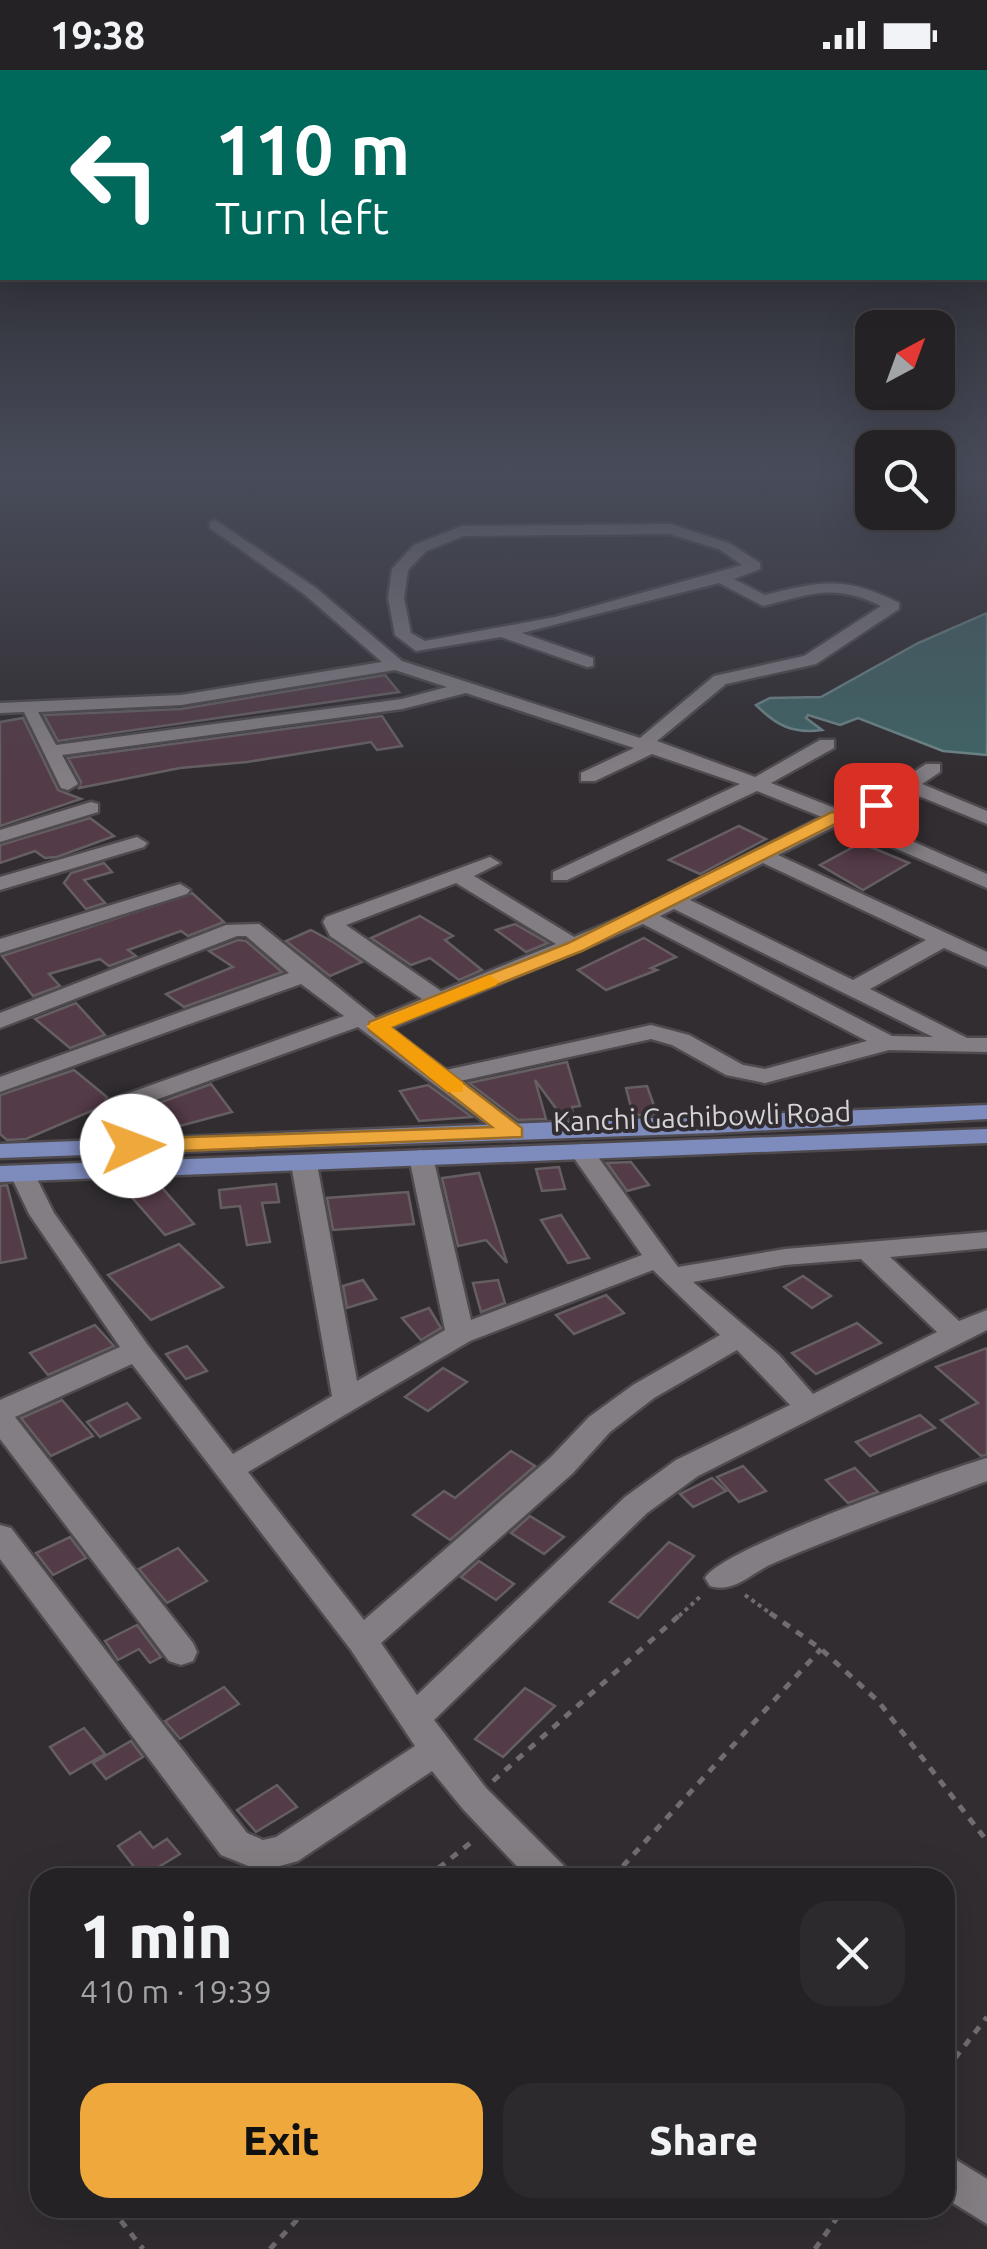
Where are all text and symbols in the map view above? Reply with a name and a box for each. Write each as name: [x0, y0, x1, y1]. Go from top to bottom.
text: 19:38: [50, 14, 145, 56]
icon: left: [50, 110, 180, 240]
text: 110 m: [215, 110, 410, 188]
text: Turn left: [215, 192, 389, 243]
north arrow: [855, 310, 955, 410]
map controls: [855, 310, 955, 530]
button: search: [855, 430, 955, 530]
pin: [834, 763, 919, 848]
icon: arrive: [849, 778, 904, 833]
position arrow: [80, 1094, 184, 1198]
street label: Kanchi Gachibowli Road: [553, 1095, 851, 1137]
button: close: [800, 1901, 905, 2006]
text: 1 min: [80, 1902, 233, 1969]
text: 410 m · 19:39: [80, 1973, 272, 2009]
button: Exit: [80, 2083, 483, 2198]
button: Share: [503, 2083, 905, 2198]

